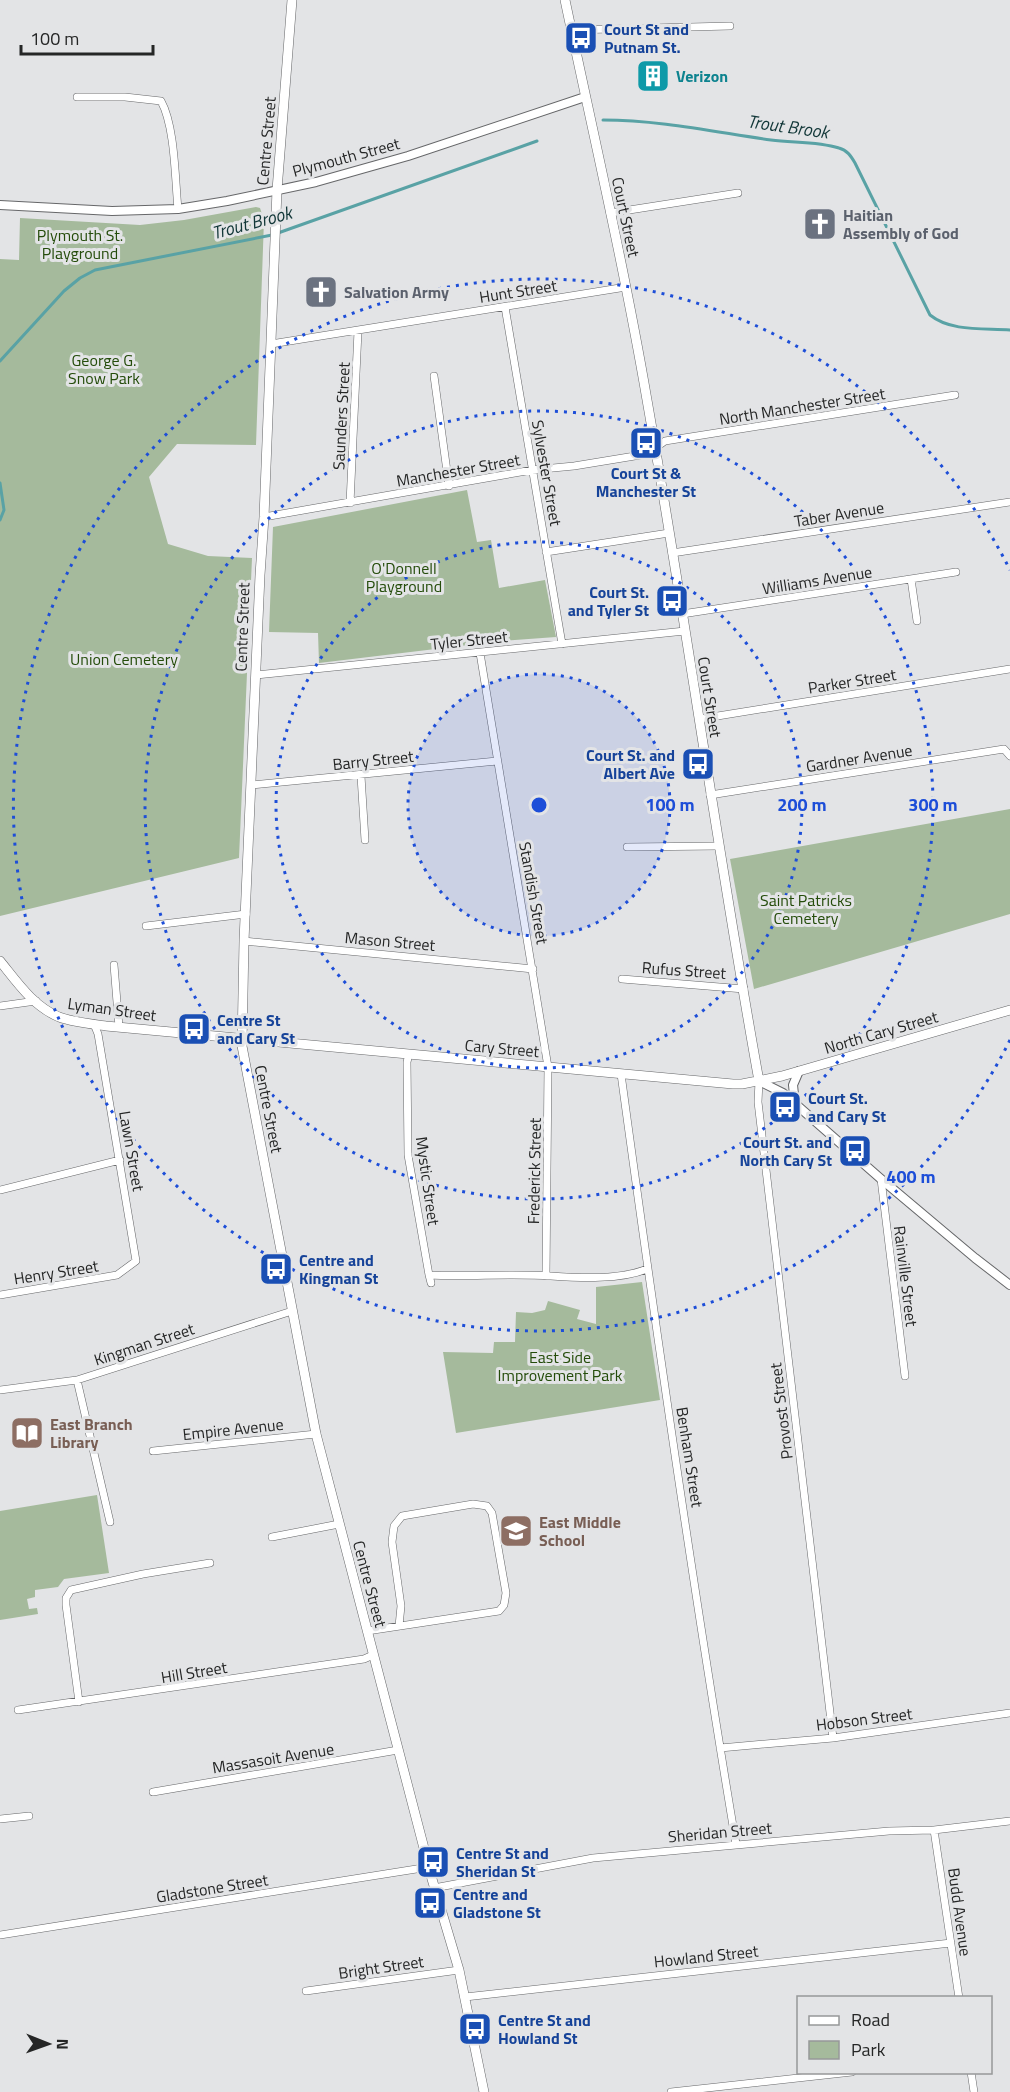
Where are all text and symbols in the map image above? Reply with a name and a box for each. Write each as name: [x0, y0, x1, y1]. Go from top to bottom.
place label: Court St and Putnam St.: [604, 17, 689, 59]
scale bar: [21, 18, 153, 56]
bus stop icon: Court St and Putnam St.: [563, 20, 599, 56]
text: 100 m: [30, 25, 79, 52]
building icon: Verizon: [635, 58, 671, 94]
place label: Verizon: [676, 64, 728, 88]
street label: Centre Street: [250, 95, 282, 186]
water label: Trout Brook: [746, 107, 832, 146]
street label: Plymouth Street: [290, 131, 403, 183]
street label: Court Street: [606, 175, 646, 260]
water label: Trout Brook: [209, 198, 297, 246]
place label: Haitian Assembly of God: [843, 203, 959, 245]
church icon: Haitian Assembly of God: [802, 206, 838, 242]
park label: Plymouth St. Playground: [37, 223, 123, 265]
street label: Hunt Street: [477, 273, 559, 309]
church icon: Salvation Army: [303, 274, 339, 310]
place label: Salvation Army: [344, 280, 449, 304]
park label: George G. Snow Park: [68, 348, 140, 390]
street label: Saunders Street: [326, 361, 356, 471]
street label: North Manchester Street: [717, 381, 887, 431]
street label: Sylvester Street: [526, 418, 568, 528]
bus stop icon: Court St & Manchester St: [628, 425, 664, 461]
street label: Manchester Street: [394, 447, 522, 493]
place label: Court St & Manchester St: [596, 461, 696, 503]
street label: Taber Avenue: [792, 495, 886, 533]
park label: O'Donnell Playground: [366, 556, 442, 598]
street label: Williams Avenue: [760, 559, 874, 601]
place label: Court St. and Tyler St: [568, 580, 649, 622]
street label: Centre Street: [228, 582, 256, 672]
bus stop icon: Court St. and Tyler St: [654, 583, 690, 619]
street label: Tyler Street: [429, 624, 509, 656]
park label: Union Cemetery: [70, 647, 178, 671]
street label: Court Street: [692, 655, 728, 739]
street label: Parker Street: [806, 662, 898, 700]
street label: Gardner Avenue: [804, 738, 914, 778]
place label: Court St. and Albert Ave: [586, 743, 675, 785]
street label: Barry Street: [331, 744, 415, 776]
bus stop icon: Court St. and Albert Ave: [680, 746, 716, 782]
text: 100 m: [645, 791, 695, 818]
text: 200 m: [777, 791, 827, 818]
text: 300 m: [908, 791, 958, 818]
centre of rings: [529, 795, 549, 815]
street label: Standish Street: [513, 840, 555, 946]
park label: Saint Patricks Cemetery: [760, 888, 852, 930]
street label: Mason Street: [344, 925, 437, 957]
street label: Rufus Street: [641, 955, 727, 985]
street label: Lyman Street: [66, 991, 158, 1027]
street label: North Cary Street: [821, 1004, 941, 1060]
place label: Centre St and Cary St: [217, 1008, 295, 1050]
bus stop icon: Centre St and Cary St: [176, 1011, 212, 1047]
street label: Cary Street: [464, 1033, 541, 1063]
street label: Centre Street: [249, 1063, 289, 1155]
place label: Court St. and Cary St: [808, 1086, 886, 1128]
bus stop icon: Court St. and Cary St: [767, 1089, 803, 1125]
street label: Lawn Street: [113, 1109, 151, 1193]
street label: Frederick Street: [521, 1117, 547, 1224]
place label: Court St. and North Cary St: [740, 1130, 832, 1172]
bus stop icon: Court St. and North Cary St: [837, 1133, 873, 1169]
street label: Mystic Street: [410, 1135, 446, 1227]
text: 400 m: [886, 1163, 936, 1190]
street label: Rainville Street: [888, 1224, 924, 1328]
place label: Centre and Kingman St: [299, 1248, 379, 1290]
bus stop icon: Centre and Kingman St: [258, 1251, 294, 1287]
street label: Henry Street: [12, 1253, 100, 1291]
street label: Kingman Street: [91, 1316, 198, 1372]
park label: East Side Improvement Park: [498, 1345, 623, 1387]
street label: Provost Street: [763, 1361, 799, 1461]
street label: Benham Street: [670, 1405, 710, 1509]
place label: East Branch Library: [50, 1412, 133, 1454]
street label: Empire Avenue: [181, 1412, 285, 1446]
library icon: East Branch Library: [9, 1415, 45, 1451]
place label: East Middle School: [539, 1510, 621, 1552]
school or university icon: East Middle School: [498, 1513, 534, 1549]
street label: Centre Street: [347, 1538, 393, 1630]
street label: Hill Street: [159, 1655, 229, 1689]
street label: Hobson Street: [814, 1701, 914, 1737]
street label: Massasoit Avenue: [210, 1737, 336, 1779]
street label: Sheridan Street: [667, 1815, 773, 1848]
place label: Centre St and Sheridan St: [456, 1841, 549, 1883]
bus stop icon: Centre St and Sheridan St: [415, 1844, 451, 1880]
street label: Budd Avenue: [942, 1866, 978, 1958]
street label: Gladstone Street: [154, 1867, 270, 1909]
place label: Centre and Gladstone St: [453, 1882, 541, 1924]
bus stop icon: Centre and Gladstone St: [412, 1885, 448, 1921]
street label: Howland Street: [653, 1939, 760, 1973]
street label: Bright Street: [337, 1949, 426, 1985]
legend: [797, 1996, 992, 2074]
text: Road: [851, 2006, 890, 2033]
place label: Centre St and Howland St: [498, 2008, 591, 2050]
bus stop icon: Centre St and Howland St: [457, 2011, 493, 2047]
north arrow: [18, 2014, 78, 2074]
text: Park: [851, 2036, 886, 2063]
text: N: [51, 2039, 75, 2050]

